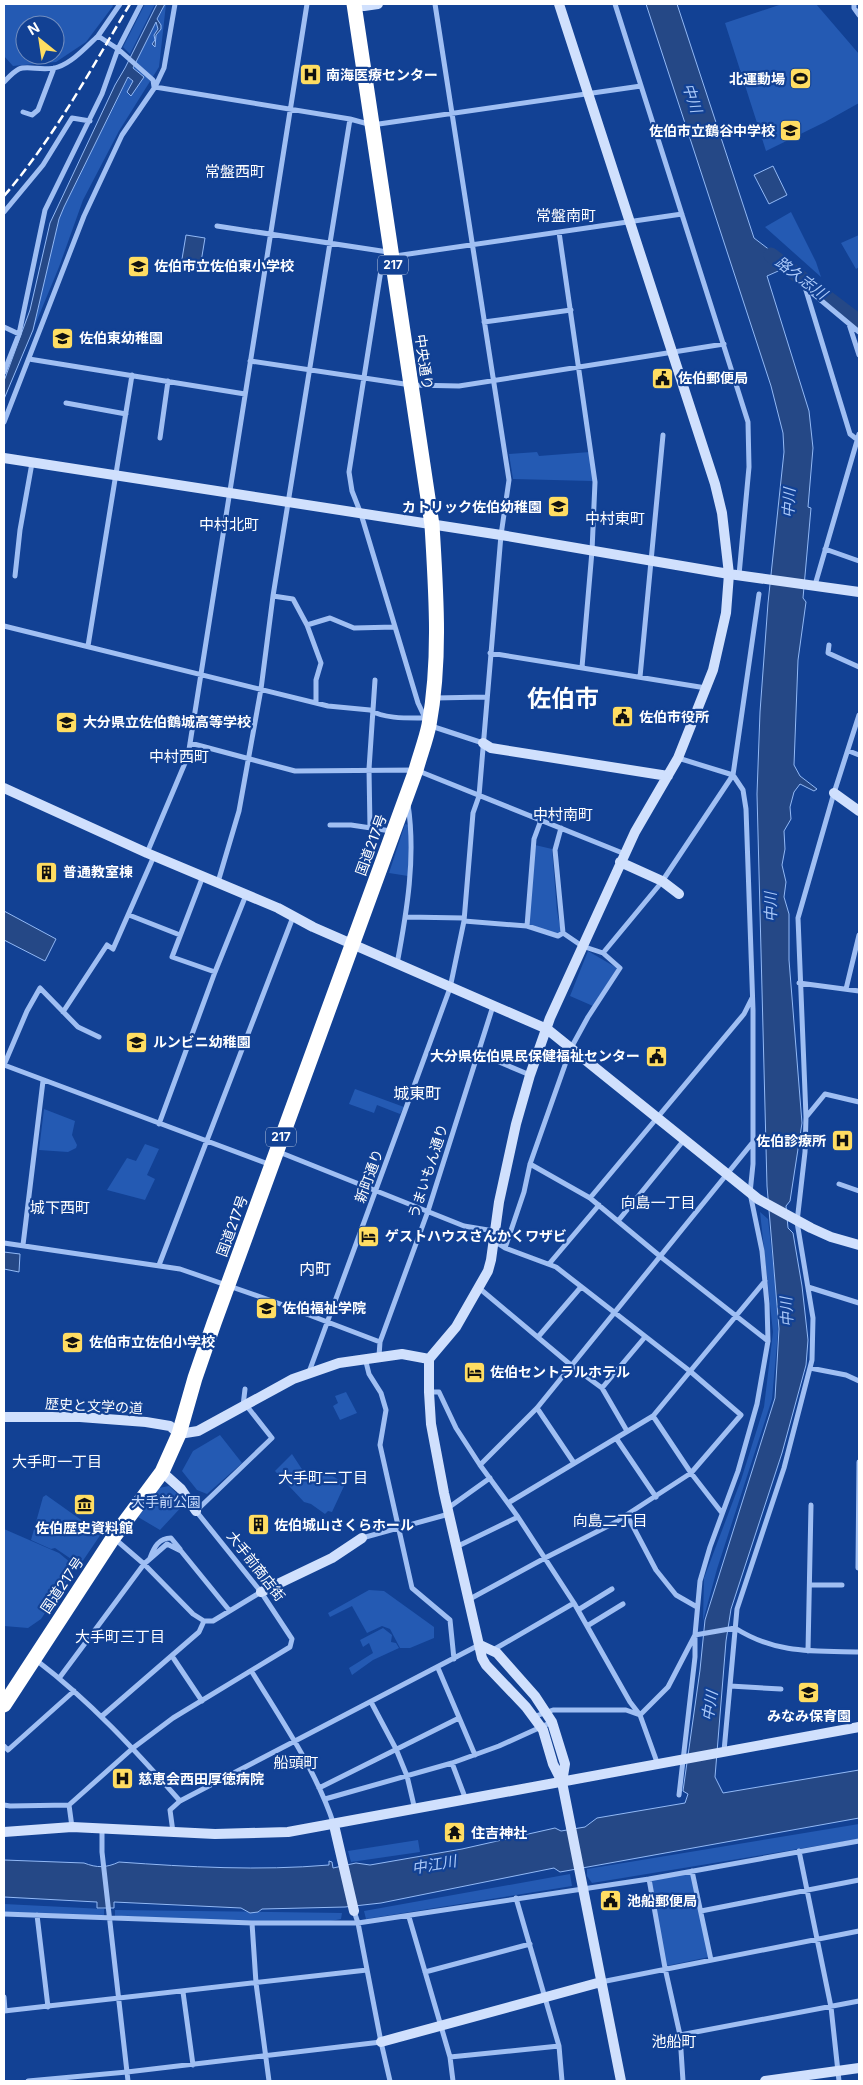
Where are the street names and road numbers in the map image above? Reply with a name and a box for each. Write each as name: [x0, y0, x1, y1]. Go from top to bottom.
road number: 217: [378, 256, 408, 274]
street label: 中央通り: [412, 333, 437, 391]
street label: 国道217号: [352, 812, 389, 878]
street label: うまいもん通り: [404, 1122, 451, 1220]
road number: 217: [266, 1128, 296, 1146]
street label: 新町通り: [351, 1147, 386, 1205]
street label: 国道217号: [213, 1193, 250, 1259]
street label: 歴史と文学の道: [45, 1394, 143, 1417]
street label: 大手前商店街: [224, 1527, 289, 1604]
street label: 国道217号: [37, 1553, 87, 1616]

